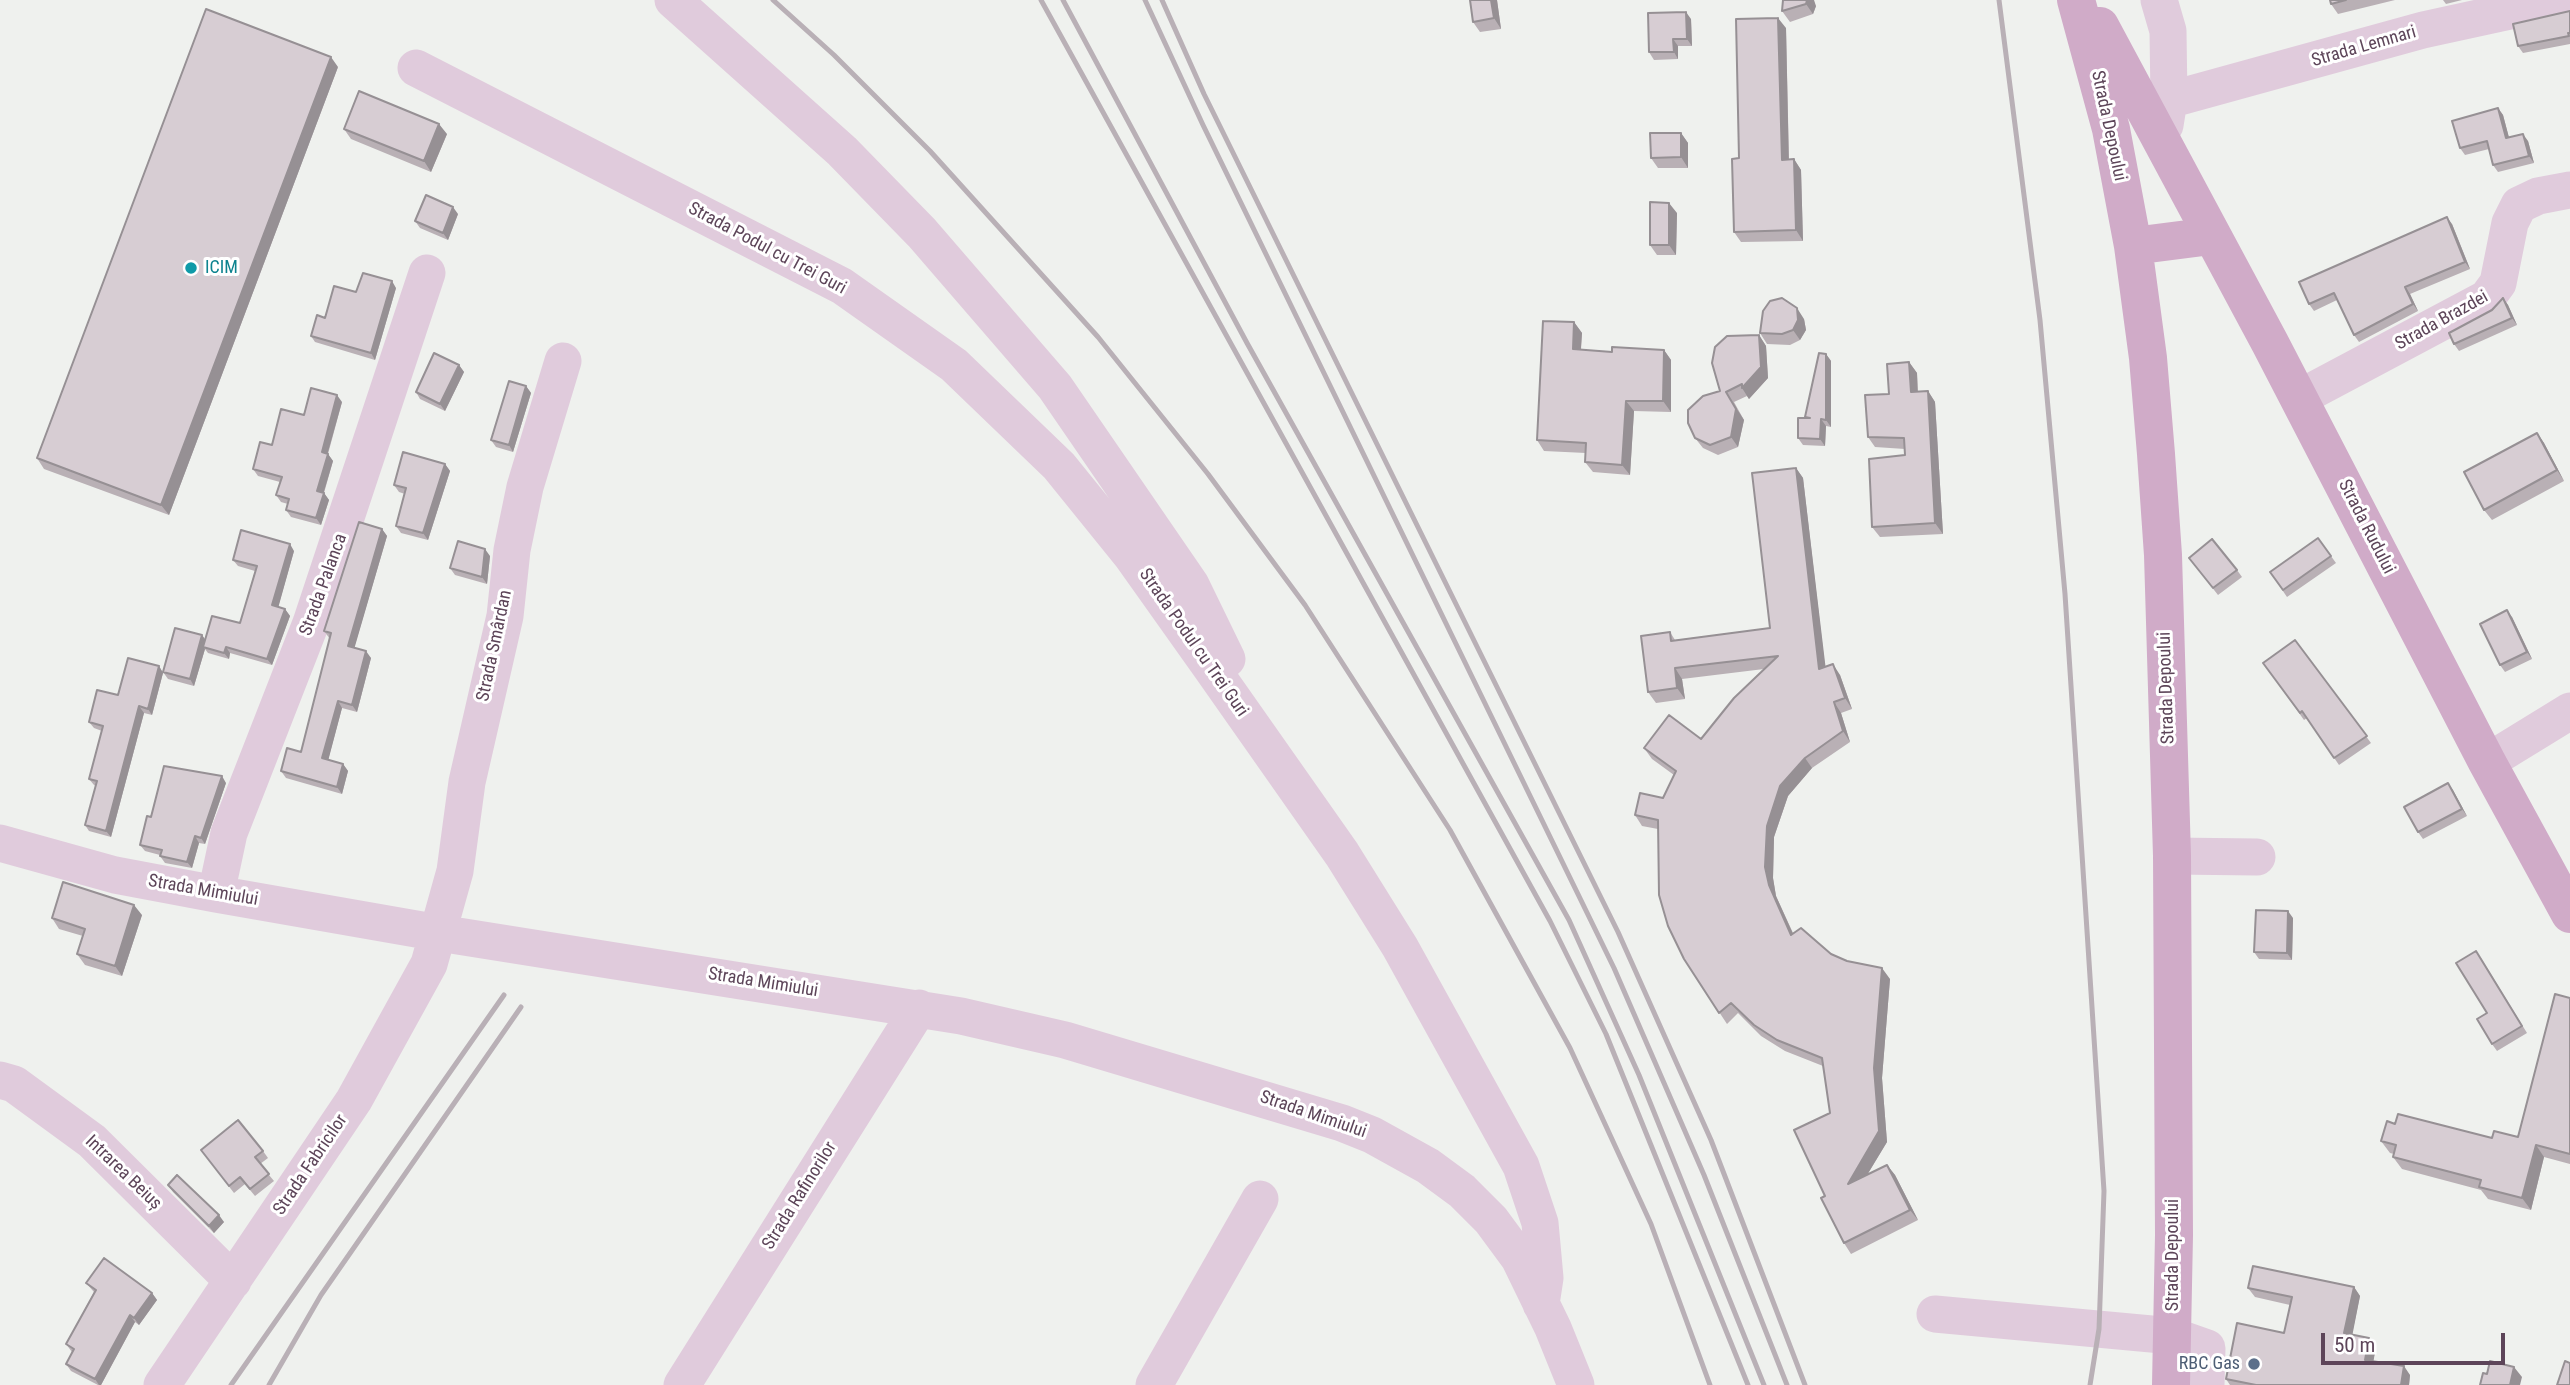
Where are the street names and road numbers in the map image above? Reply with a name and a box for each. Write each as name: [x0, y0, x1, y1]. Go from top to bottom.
street label: Strada Lemnari: [2309, 22, 2419, 72]
street label: Strada Depoului: [2086, 69, 2130, 183]
street label: Strada Podul cu Trei Guri: [684, 198, 850, 300]
street label: Strada Brazdei: [2392, 287, 2492, 355]
street label: Strada Rudului: [2333, 476, 2399, 578]
street label: Strada Palanca: [296, 531, 352, 639]
street label: Strada Podul cu Trei Guri: [1134, 565, 1252, 721]
street label: Strada Smârdan: [473, 588, 517, 704]
street label: Strada Depoului: [2154, 631, 2180, 745]
street label: Strada Mimiului: [146, 871, 260, 911]
street label: Strada Mimiului: [706, 964, 820, 1002]
street label: Strada Mimiului: [1257, 1087, 1369, 1143]
street label: Strada Fabricilor: [269, 1111, 353, 1219]
street label: Intrarea Beiuș: [80, 1131, 166, 1215]
street label: Strada Rafinorilor: [758, 1138, 842, 1254]
street label: Strada Depoului: [2162, 1199, 2184, 1311]

